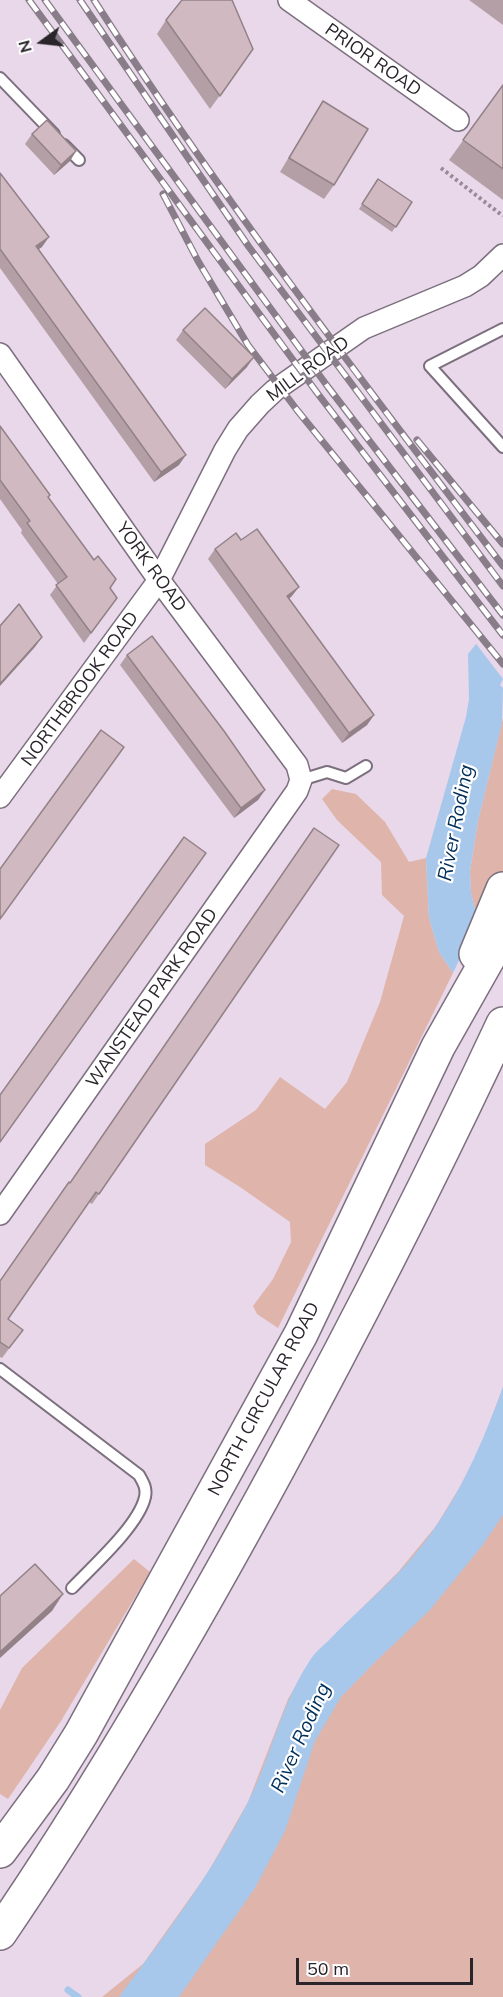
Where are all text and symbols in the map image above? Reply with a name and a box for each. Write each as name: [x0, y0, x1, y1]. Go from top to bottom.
north arrow: [12, 12, 72, 72]
street label: PRIOR ROAD: [321, 19, 425, 101]
text: N: [13, 38, 36, 55]
street label: MILL ROAD: [262, 332, 354, 406]
street label: YORK ROAD: [111, 518, 191, 616]
street label: NORTHBROOK ROAD: [17, 608, 143, 770]
water label: River Roding: [433, 763, 479, 883]
street label: WANSTEAD PARK ROAD: [82, 904, 222, 1092]
street label: NORTH CIRCULAR ROAD: [204, 1299, 324, 1499]
water label: River Roding: [266, 1679, 336, 1797]
scale bar: [299, 1946, 476, 1984]
text: 50 m: [307, 1957, 349, 1980]

